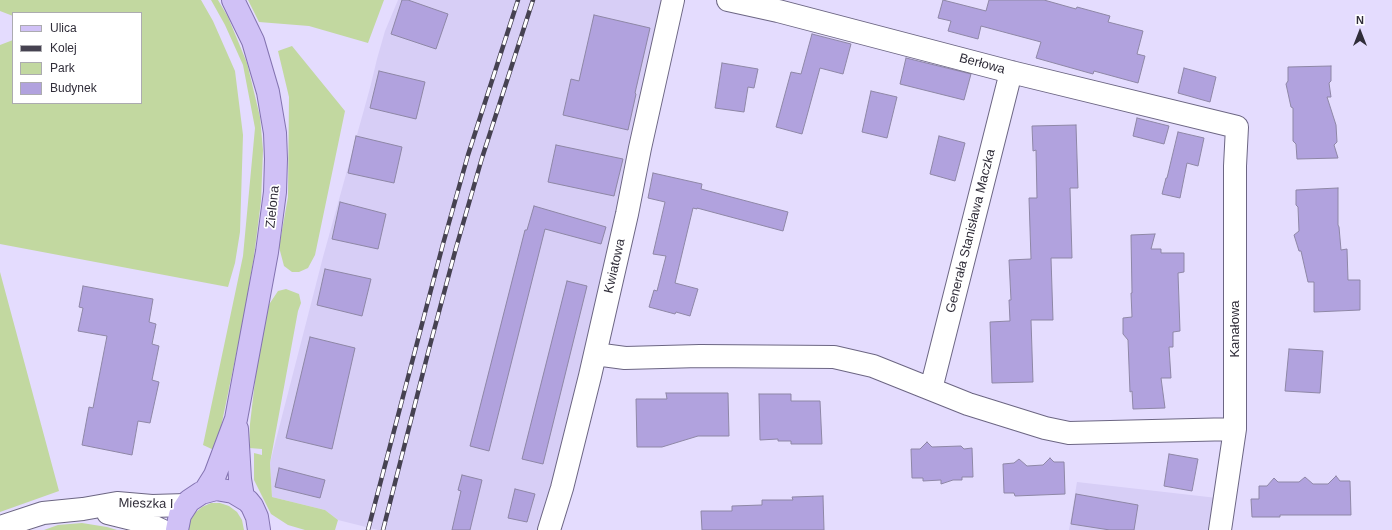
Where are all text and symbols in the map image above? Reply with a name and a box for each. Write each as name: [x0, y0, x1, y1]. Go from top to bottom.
legend: [12, 12, 142, 104]
north arrow: [1340, 12, 1380, 52]
text: N: [1356, 14, 1364, 26]
text: Ulica: [50, 21, 77, 35]
text: Kolej: [50, 41, 77, 55]
street label: Berłowa: [957, 50, 1007, 78]
text: Park: [50, 61, 75, 75]
text: Budynek: [50, 81, 97, 95]
street label: Generała Stanisława Maczka: [943, 147, 999, 315]
street label: Zielona: [263, 185, 283, 229]
street label: Kwiatowa: [601, 237, 629, 295]
street label: Kanałowa: [1227, 300, 1243, 358]
street label: Mieszka I: [118, 496, 174, 512]

